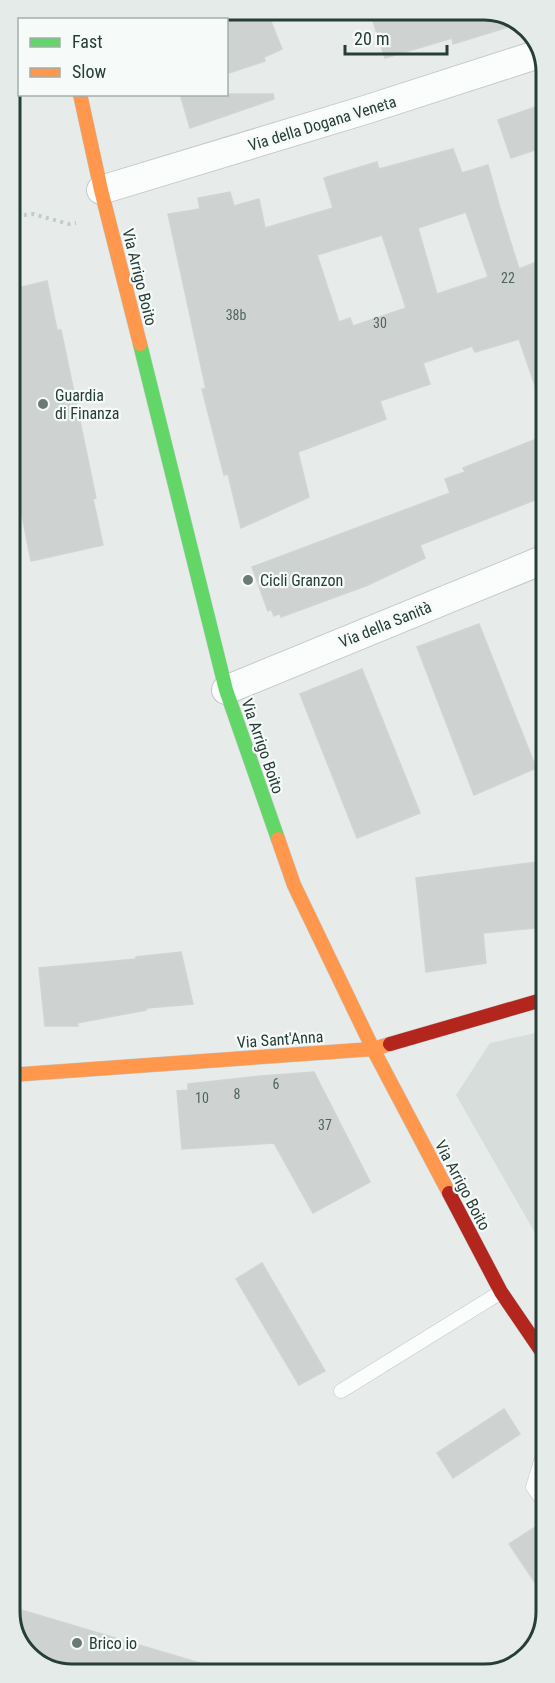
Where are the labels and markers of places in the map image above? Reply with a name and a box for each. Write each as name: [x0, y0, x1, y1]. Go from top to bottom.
place label: Guardia di Finanza: [55, 386, 120, 423]
marker: Guardia di Finanza: [36, 397, 50, 411]
place label: Cicli Granzon: [260, 571, 343, 590]
marker: Cicli Granzon: [241, 573, 255, 587]
place label: Brico io: [89, 1634, 137, 1653]
marker: Brico io: [70, 1636, 84, 1650]

